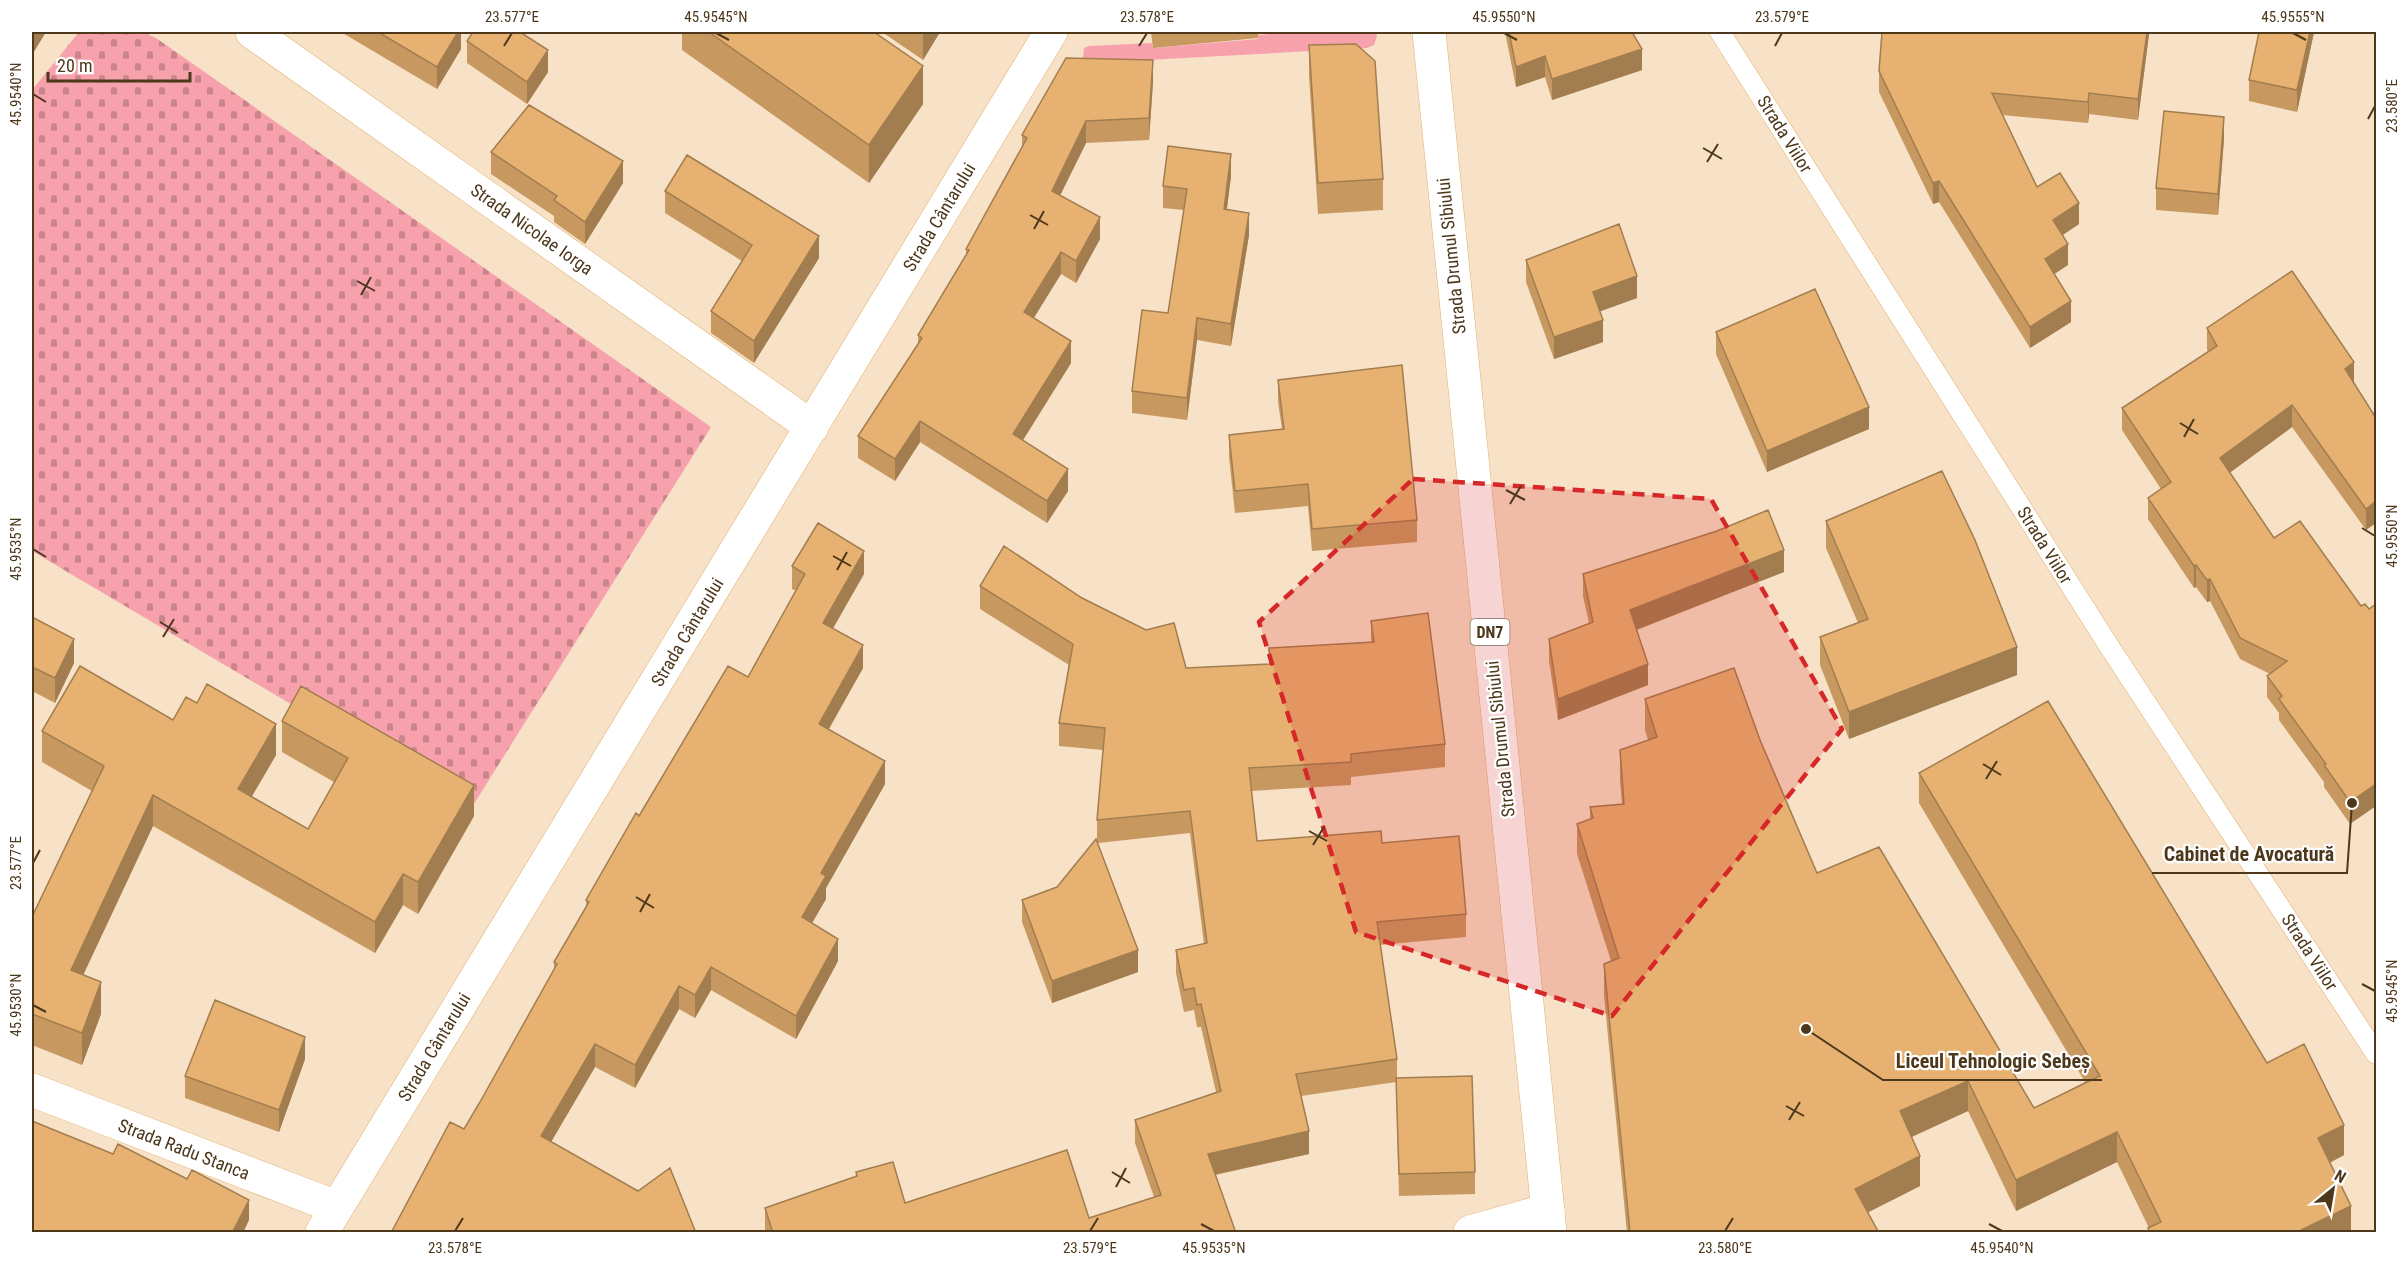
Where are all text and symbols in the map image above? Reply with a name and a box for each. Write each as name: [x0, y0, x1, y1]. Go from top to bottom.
text: 23.577°E: [485, 8, 539, 26]
text: 45.9545°N: [684, 8, 748, 26]
text: 23.578°E: [1120, 8, 1174, 26]
text: 45.9550°N: [1472, 8, 1536, 26]
text: 23.579°E: [1755, 8, 1809, 26]
text: 45.9555°N: [2261, 8, 2325, 26]
scale bar: [48, 45, 190, 83]
text: 20 m: [57, 55, 92, 76]
text: 45.9540°N: [7, 62, 25, 126]
text: 23.580°E: [2383, 79, 2401, 133]
street label: Strada Viilor: [1753, 91, 1817, 177]
street label: Strada Cântarului: [898, 159, 980, 275]
street label: Strada Drumul Sibiului: [1432, 177, 1470, 335]
street label: Strada Nicolae Iorga: [467, 179, 597, 279]
street label: Strada Viilor: [2013, 502, 2077, 588]
text: 45.9550°N: [2383, 504, 2401, 568]
text: 45.9535°N: [7, 517, 25, 581]
street label: Strada Cântarului: [646, 574, 728, 690]
road number: DN7: [1470, 619, 1510, 645]
street label: Strada Drumul Sibiului: [1481, 660, 1519, 818]
callout: Cabinet de Avocatură: [2152, 835, 2347, 873]
text: 23.577°E: [7, 836, 25, 890]
text: Cabinet de Avocatură: [2164, 842, 2334, 866]
street label: Strada Viilor: [2277, 910, 2343, 995]
text: 45.9545°N: [2383, 959, 2401, 1023]
text: 45.9530°N: [7, 973, 25, 1037]
street label: Strada Cântarului: [393, 989, 475, 1105]
callout: Liceul Tehnologic Sebeș: [1883, 1042, 2102, 1080]
text: Liceul Tehnologic Sebeș: [1896, 1049, 2090, 1074]
street label: Strada Radu Stanca: [115, 1114, 253, 1184]
north arrow: [2303, 1159, 2363, 1219]
text: N: [2331, 1166, 2349, 1187]
text: 23.578°E: [428, 1239, 482, 1257]
text: 23.579°E: [1063, 1239, 1117, 1257]
text: 45.9535°N: [1182, 1239, 1246, 1257]
text: 23.580°E: [1698, 1239, 1752, 1257]
text: 45.9540°N: [1970, 1239, 2034, 1257]

